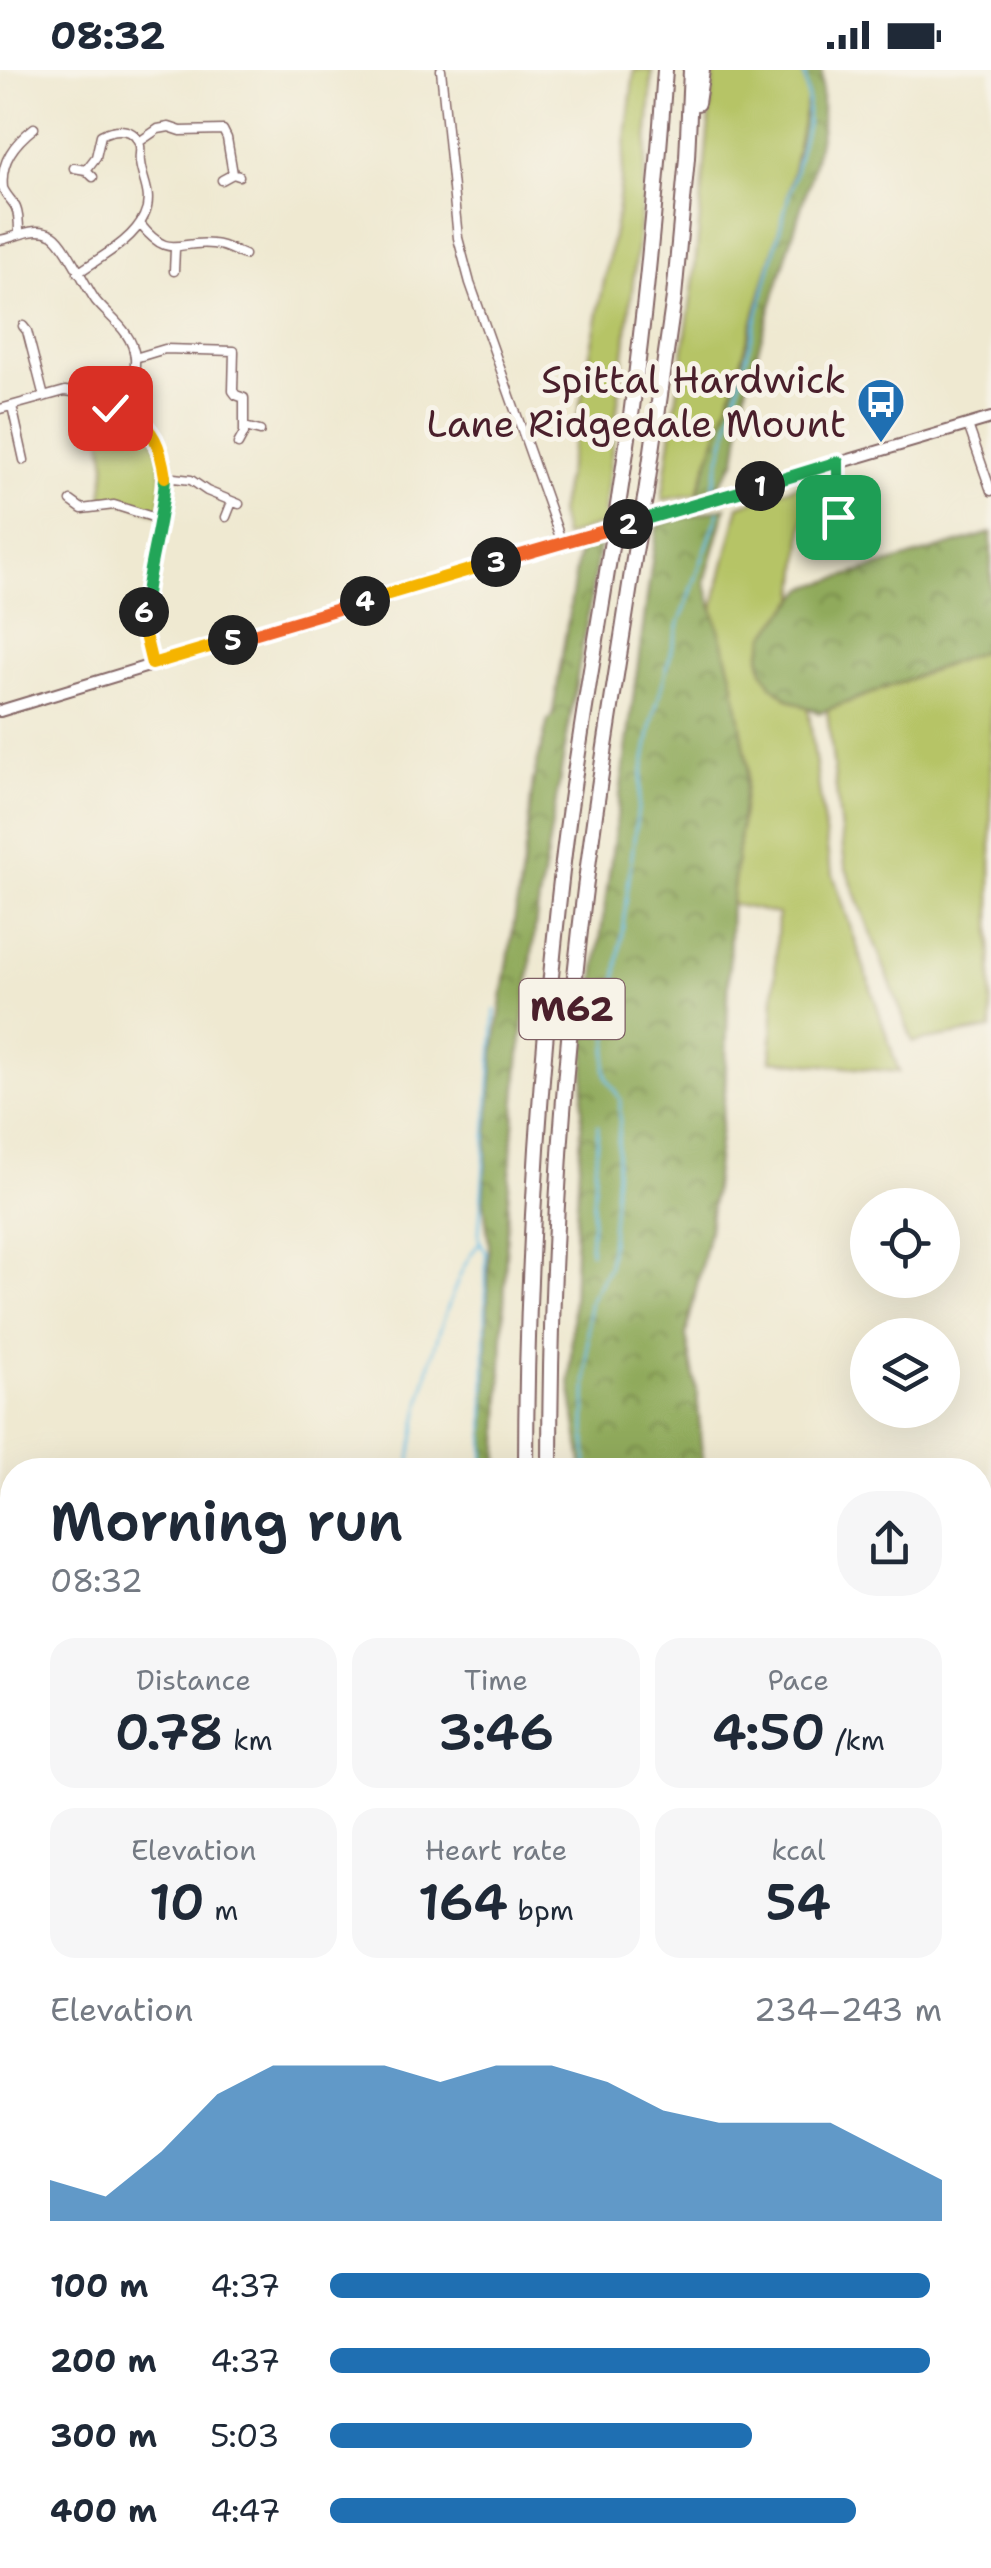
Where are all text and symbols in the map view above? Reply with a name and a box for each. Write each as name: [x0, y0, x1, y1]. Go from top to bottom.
text: 08:32: [50, 10, 165, 61]
place label: Spittal Hardwick Lane Ridgedale Mount: [426, 354, 846, 449]
pin: [68, 366, 153, 451]
bus stop icon: Spittal Hardwick Lane Ridgedale Mount: [855, 376, 907, 444]
icon: check: [83, 381, 138, 436]
pin: 1: [735, 461, 785, 511]
text: 1: [754, 467, 766, 505]
pin: [796, 475, 881, 560]
icon: arrive: [811, 490, 866, 545]
pin: 2: [603, 499, 653, 549]
text: 2: [618, 505, 638, 543]
pin: 3: [471, 537, 521, 587]
text: 3: [486, 543, 506, 581]
pin: 4: [340, 576, 390, 626]
text: 4: [355, 582, 375, 620]
pin: 6: [119, 587, 169, 637]
text: 6: [134, 593, 154, 631]
pin: 5: [208, 615, 258, 665]
text: 5: [224, 621, 242, 659]
road number: M62: [520, 979, 624, 1039]
map controls: [850, 1188, 960, 1428]
button: locate: [850, 1188, 960, 1298]
button: layers: [850, 1318, 960, 1428]
text: Morning run: [50, 1484, 403, 1558]
button: share: [837, 1491, 942, 1596]
text: 08:32: [50, 1559, 143, 1602]
text: Distance: [136, 1661, 251, 1699]
text: Time: [464, 1661, 528, 1699]
text: Pace: [768, 1661, 829, 1699]
text: 0.78: [115, 1699, 224, 1766]
text: 3:46: [438, 1699, 554, 1766]
text: 4:50: [712, 1699, 825, 1766]
text: km: [224, 1721, 273, 1759]
text: /km: [825, 1721, 885, 1759]
text: Elevation: [131, 1831, 256, 1869]
text: Heart rate: [425, 1831, 567, 1869]
text: kcal: [771, 1831, 826, 1869]
text: 10: [149, 1869, 205, 1936]
text: 164: [418, 1869, 508, 1936]
text: 54: [766, 1869, 831, 1936]
text: m: [205, 1891, 238, 1929]
text: bpm: [508, 1891, 574, 1929]
text: Elevation: [50, 1988, 193, 2031]
text: 234–243 m: [754, 1988, 942, 2031]
text: 100 m: [50, 2264, 149, 2307]
text: 4:37: [210, 2264, 280, 2307]
text: 200 m: [50, 2339, 157, 2382]
text: 4:37: [210, 2339, 280, 2382]
text: 300 m: [50, 2414, 157, 2457]
text: 5:03: [210, 2414, 279, 2457]
text: 400 m: [50, 2489, 157, 2532]
text: 4:47: [210, 2489, 281, 2532]

